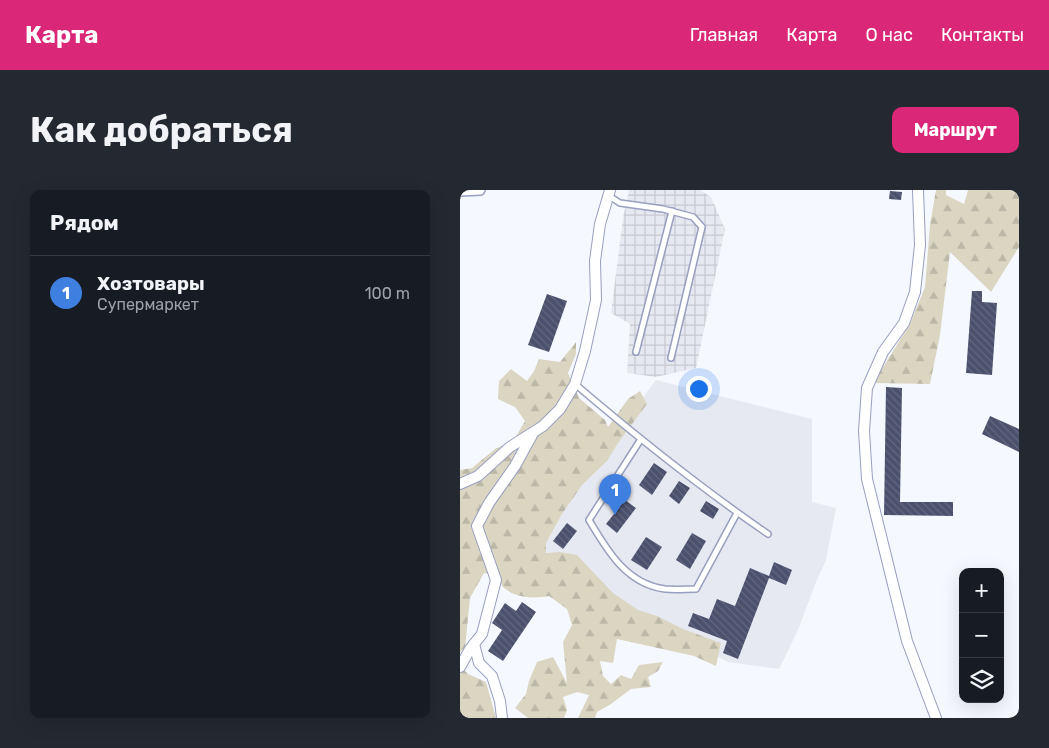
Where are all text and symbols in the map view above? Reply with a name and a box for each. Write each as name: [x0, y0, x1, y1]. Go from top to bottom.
text: Карта: [25, 21, 98, 49]
text: Главная: [690, 24, 758, 46]
text: Карта: [786, 24, 838, 46]
text: О нас: [866, 24, 913, 46]
text: Контакты: [941, 24, 1024, 46]
button: Маршрут: [892, 107, 1019, 153]
text: Как добраться: [30, 109, 293, 151]
text: Рядом: [50, 210, 119, 235]
text: Хозтовары: [97, 272, 205, 295]
text: 1: [62, 284, 70, 303]
text: 100 m: [365, 284, 410, 303]
text: Супермаркет: [97, 295, 199, 314]
your location: [686, 376, 712, 402]
pin: 1: [599, 474, 631, 515]
map controls: [959, 568, 1004, 703]
button: +: [959, 568, 1004, 613]
button: −: [959, 613, 1004, 658]
button: layers: [959, 658, 1004, 703]

